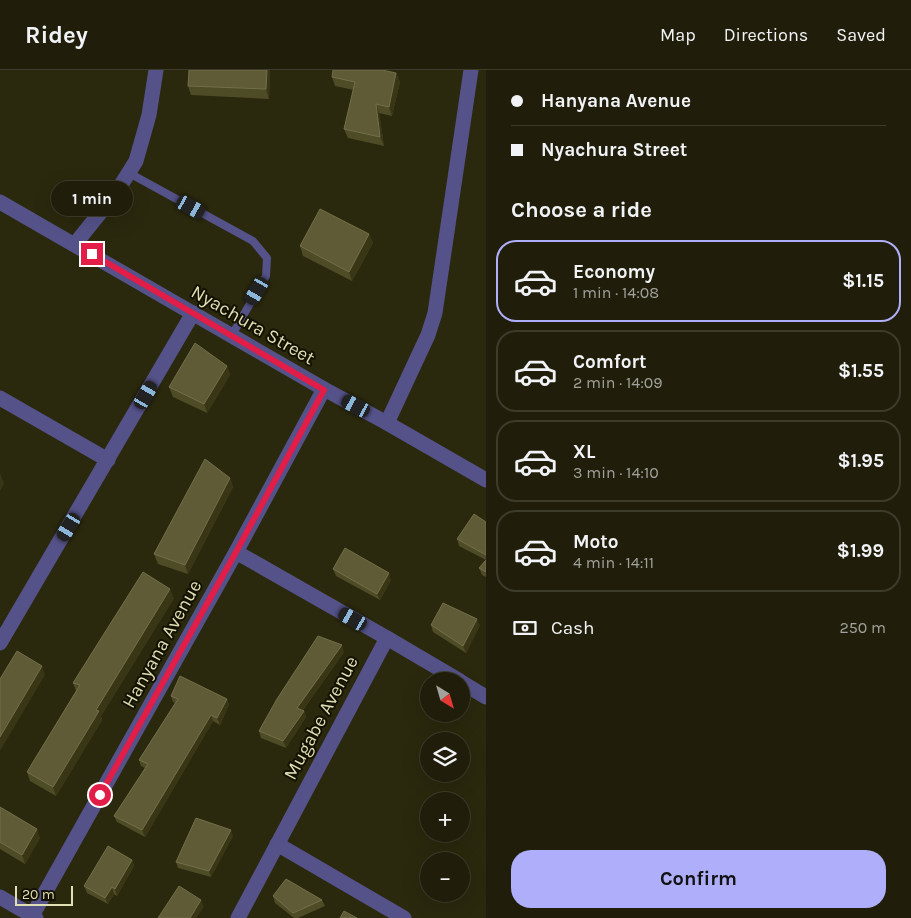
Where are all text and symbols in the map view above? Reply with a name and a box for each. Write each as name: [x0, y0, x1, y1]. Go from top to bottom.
text: Ridey: [25, 21, 88, 49]
text: Map: [660, 24, 696, 46]
text: Directions: [724, 24, 808, 46]
text: Saved: [836, 24, 886, 46]
text: Hanyana Avenue: [541, 90, 691, 112]
text: Nyachura Street: [541, 139, 687, 161]
callout: 1 min: [51, 181, 133, 216]
text: 1 min: [72, 189, 112, 208]
car: [174, 193, 207, 221]
text: Choose a ride: [511, 197, 652, 223]
route end: [81, 243, 103, 265]
icon: car: [513, 259, 558, 304]
text: Economy: [573, 261, 655, 283]
text: $1.15: [842, 270, 884, 292]
car: [243, 274, 270, 308]
street label: Nyachura Street: [187, 281, 319, 369]
text: 1 min · 14:08: [573, 283, 659, 302]
icon: car: [513, 349, 558, 394]
text: Comfort: [573, 351, 647, 373]
text: $1.55: [838, 360, 884, 382]
text: 2 min · 14:09: [573, 373, 663, 392]
car: [132, 378, 159, 412]
car: [339, 392, 372, 420]
icon: car: [513, 439, 558, 484]
text: XL: [573, 441, 595, 463]
text: $1.95: [837, 450, 884, 472]
text: 3 min · 14:10: [573, 463, 659, 482]
car: [54, 510, 83, 544]
icon: car: [513, 529, 558, 574]
text: Moto: [573, 531, 619, 553]
text: $1.99: [837, 540, 884, 562]
text: 4 min · 14:11: [573, 553, 654, 572]
street label: Hanyana Avenue: [118, 576, 206, 712]
car: [336, 605, 369, 633]
icon: cash: [511, 614, 539, 642]
text: Cash: [551, 617, 595, 639]
text: 250 m: [839, 618, 886, 637]
street label: Mugabe Avenue: [279, 652, 363, 784]
north arrow: [420, 672, 470, 722]
map controls: [420, 672, 470, 902]
button: layers: [420, 732, 470, 782]
route start: [89, 784, 111, 806]
button: +: [420, 792, 470, 842]
button: Confirm: [511, 850, 886, 908]
button: −: [420, 852, 470, 902]
scale bar: [15, 883, 72, 906]
text: 20 m: [22, 886, 55, 903]

